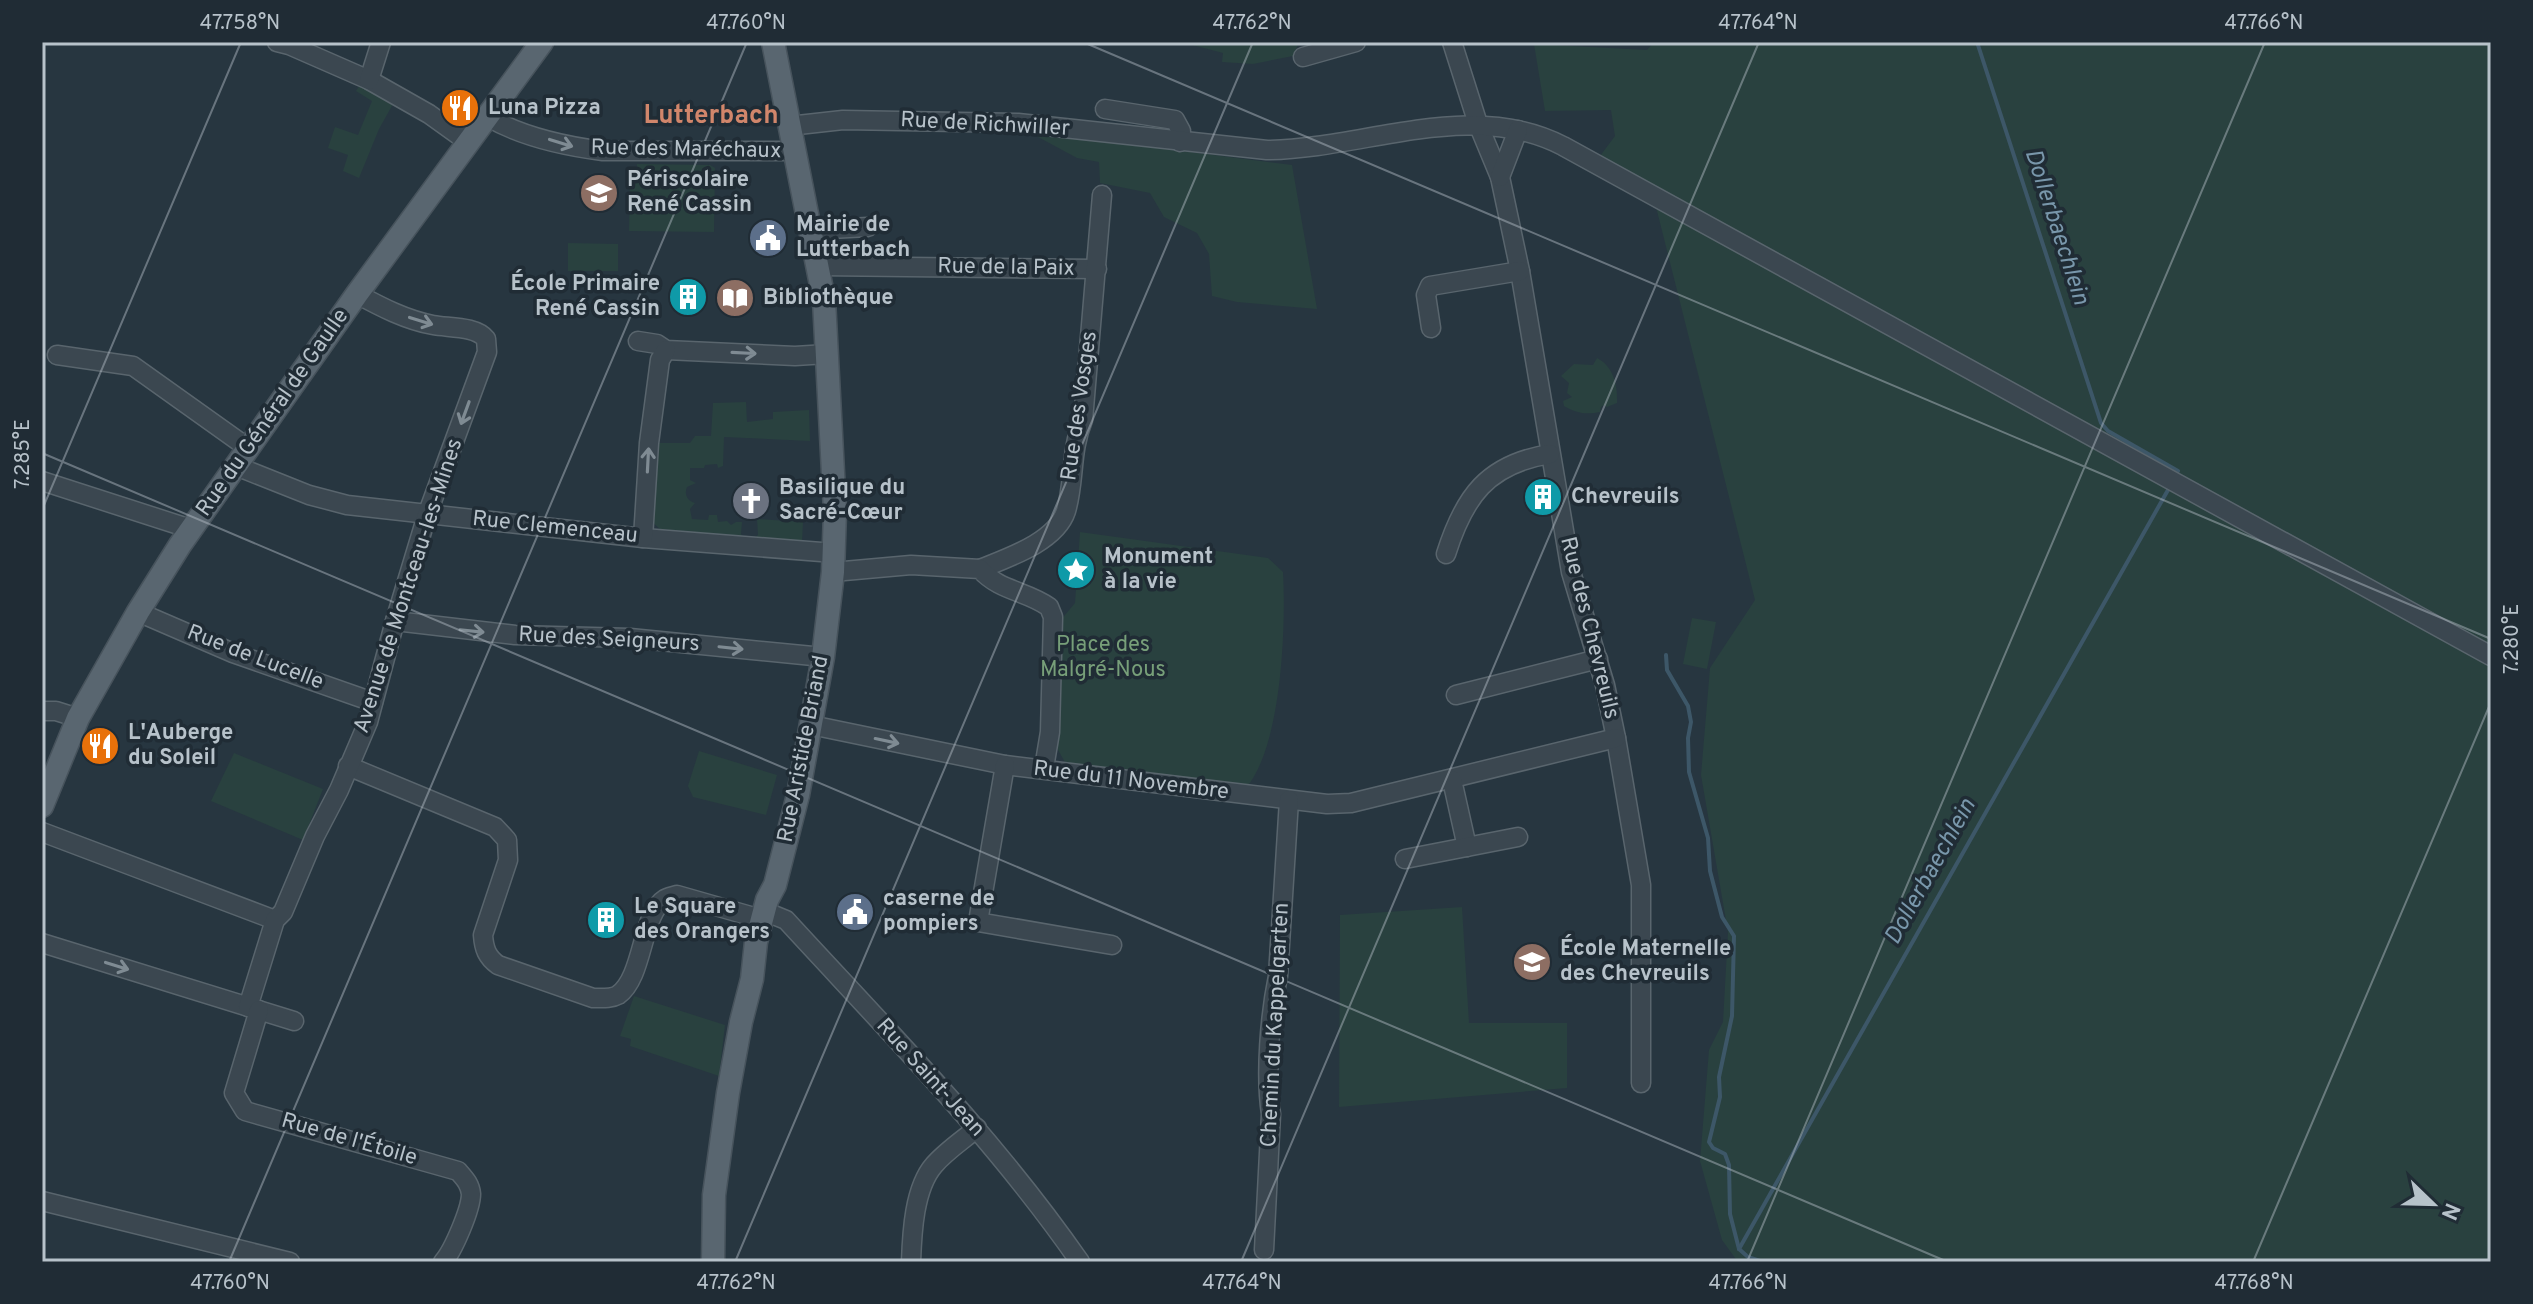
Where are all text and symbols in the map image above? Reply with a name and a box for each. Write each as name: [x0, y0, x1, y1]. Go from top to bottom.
text: 47.758°N: [200, 11, 280, 37]
text: 47.760°N: [706, 11, 786, 37]
text: 47.762°N: [1212, 11, 1292, 37]
text: 47.764°N: [1718, 11, 1798, 37]
text: 47.766°N: [2225, 11, 2303, 37]
restaurant icon: Luna Pizza: [439, 87, 481, 129]
place label: Luna Pizza: [488, 95, 601, 122]
district label: Lutterbach: [643, 100, 779, 133]
street label: Rue de Richwiller: [900, 107, 1071, 143]
street label: Rue des Maréchaux: [590, 135, 782, 165]
one-way arrow: [547, 136, 573, 151]
water label: Dollerbaechlein: [2017, 145, 2095, 309]
place label: Périscolaire René Cassin: [627, 167, 752, 219]
school or university icon: Périscolaire René Cassin: [578, 172, 620, 214]
place label: Mairie de Lutterbach: [796, 212, 910, 264]
public building icon: Mairie de Lutterbach: [747, 217, 789, 259]
street label: Rue de la Paix: [937, 253, 1075, 283]
place label: École Primaire René Cassin: [511, 269, 660, 323]
building icon: École Primaire René Cassin: [667, 276, 709, 318]
library icon: Bibliothèque: [714, 277, 756, 319]
place label: Bibliothèque: [763, 285, 893, 312]
street label: Rue du Général de Gaulle: [191, 304, 355, 522]
one-way arrow: [408, 315, 433, 329]
street label: Rue des Vosges: [1056, 329, 1104, 483]
one-way arrow: [730, 346, 757, 361]
one-way arrow: [457, 400, 471, 424]
text: 7.285°E: [11, 419, 37, 489]
street label: Avenue de Montceau-les-Mines: [349, 435, 469, 737]
one-way arrow: [641, 447, 656, 474]
place label: Basilique du Sacré-Cœur: [779, 475, 905, 527]
building icon: Chevreuils: [1522, 476, 1564, 518]
church icon: Basilique du Sacré-Cœur: [730, 480, 772, 522]
place label: Chevreuils: [1571, 484, 1680, 511]
street label: Rue Clemenceau: [471, 506, 639, 550]
street label: Rue des Chevreuils: [1553, 534, 1625, 722]
place label: Monument à la vie: [1104, 544, 1213, 596]
place icon: Monument à la vie: [1055, 549, 1097, 591]
text: 7.280°E: [2500, 604, 2526, 674]
street label: Rue de Lucelle: [183, 620, 327, 696]
street label: Rue des Seigneurs: [518, 622, 700, 658]
one-way arrow: [458, 623, 485, 638]
park label: Place des Malgré-Nous: [1040, 632, 1166, 684]
one-way arrow: [717, 640, 744, 655]
street label: Rue Aristide Briand: [773, 653, 835, 845]
place label: L'Auberge du Soleil: [128, 720, 233, 772]
restaurant icon: L'Auberge du Soleil: [79, 725, 121, 767]
one-way arrow: [874, 734, 899, 749]
street label: Rue du 11 Novembre: [1032, 756, 1230, 806]
water label: Dollerbaechlein: [1879, 794, 1983, 950]
place label: caserne de pompiers: [883, 886, 995, 938]
public building icon: caserne de pompiers: [834, 891, 876, 933]
place label: Le Square des Orangers: [634, 894, 770, 946]
building icon: Le Square des Orangers: [585, 899, 627, 941]
street label: Chemin du Kappelgarten: [1256, 902, 1296, 1148]
place label: École Maternelle des Chevreuils: [1560, 934, 1731, 988]
school or university icon: École Maternelle des Chevreuils: [1511, 941, 1553, 983]
one-way arrow: [103, 959, 129, 974]
street label: Rue Saint-Jean: [870, 1013, 990, 1143]
street label: Rue de l'Étoile: [278, 1106, 421, 1172]
north arrow: [2393, 1164, 2473, 1244]
text: N: [2434, 1198, 2465, 1223]
text: 47.760°N: [190, 1271, 270, 1297]
text: 47.762°N: [696, 1271, 776, 1297]
text: 47.764°N: [1202, 1271, 1282, 1297]
text: 47.766°N: [1709, 1271, 1787, 1297]
text: 47.768°N: [2214, 1271, 2294, 1297]

